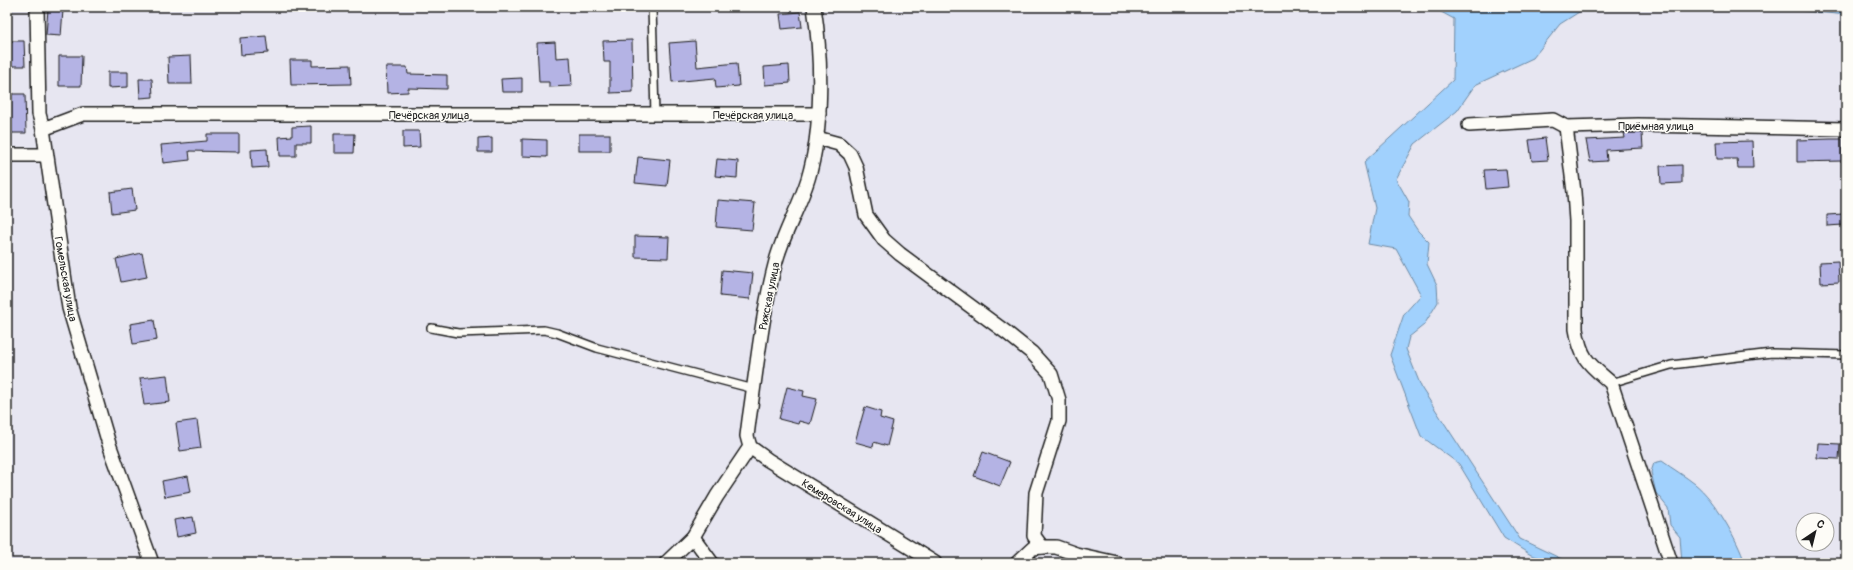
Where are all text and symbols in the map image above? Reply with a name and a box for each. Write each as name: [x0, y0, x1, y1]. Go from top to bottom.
street label: Печёрская улица: [389, 109, 469, 122]
street label: Печёрская улица: [713, 109, 793, 122]
street label: Приёмная улица: [1618, 120, 1694, 133]
street label: Гомельская улица: [52, 236, 79, 323]
street label: Рижская улица: [757, 261, 782, 331]
street label: Кемеровская улица: [799, 476, 884, 536]
north arrow: [1795, 512, 1835, 552]
text: С: [1814, 517, 1827, 532]

